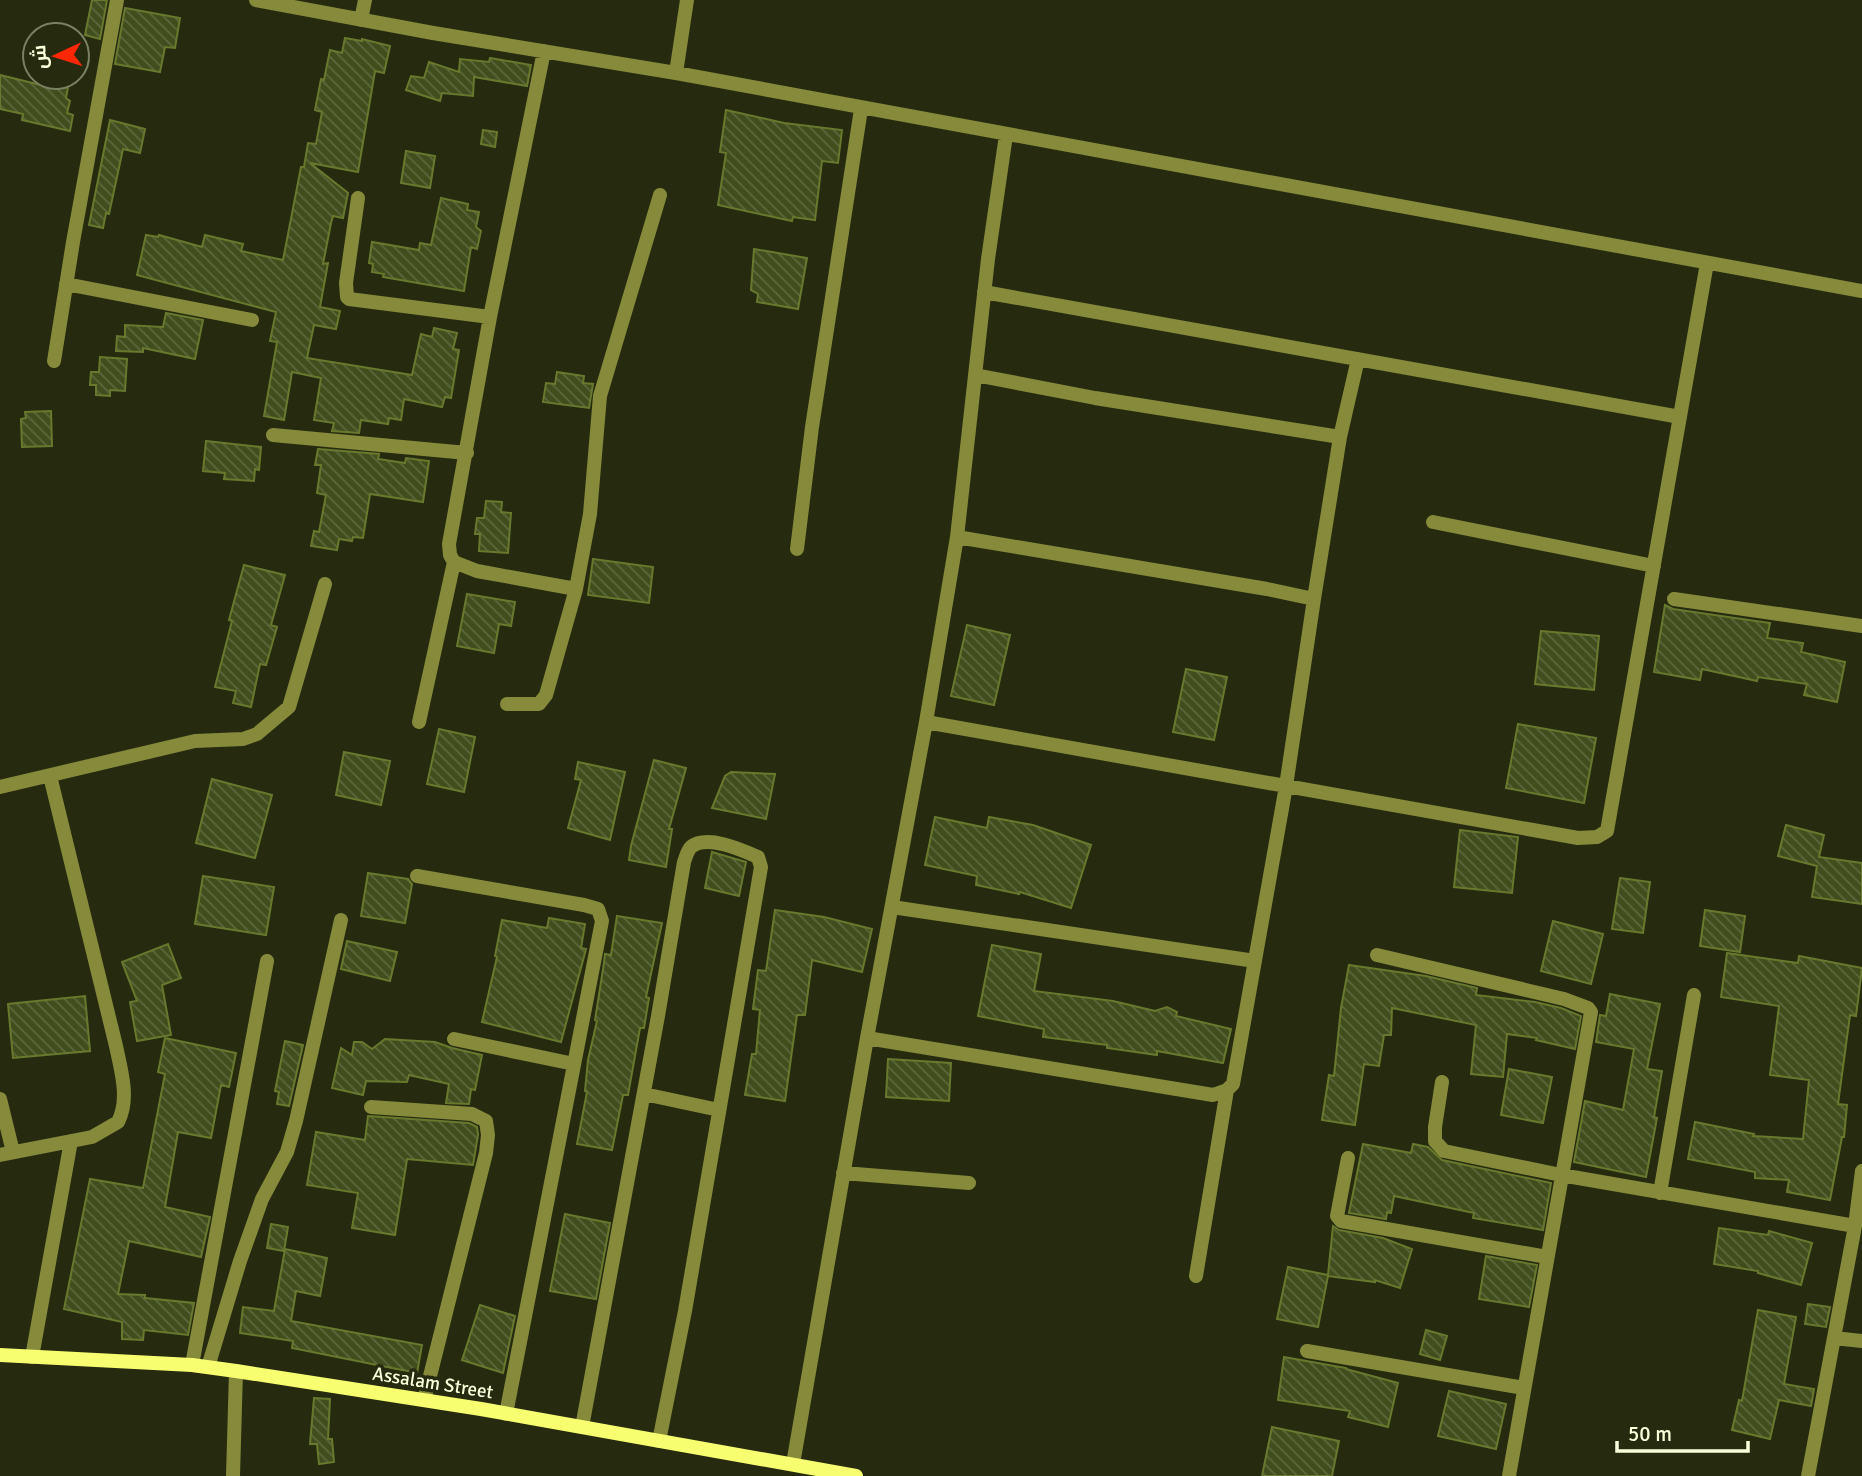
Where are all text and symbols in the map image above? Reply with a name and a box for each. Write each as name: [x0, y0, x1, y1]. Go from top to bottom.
north arrow: [21, 21, 91, 91]
text: ش: [27, 44, 53, 70]
street label: Assalam Street: [371, 1362, 495, 1404]
scale bar: [1617, 1410, 1748, 1454]
text: 50 m: [1628, 1421, 1672, 1447]

